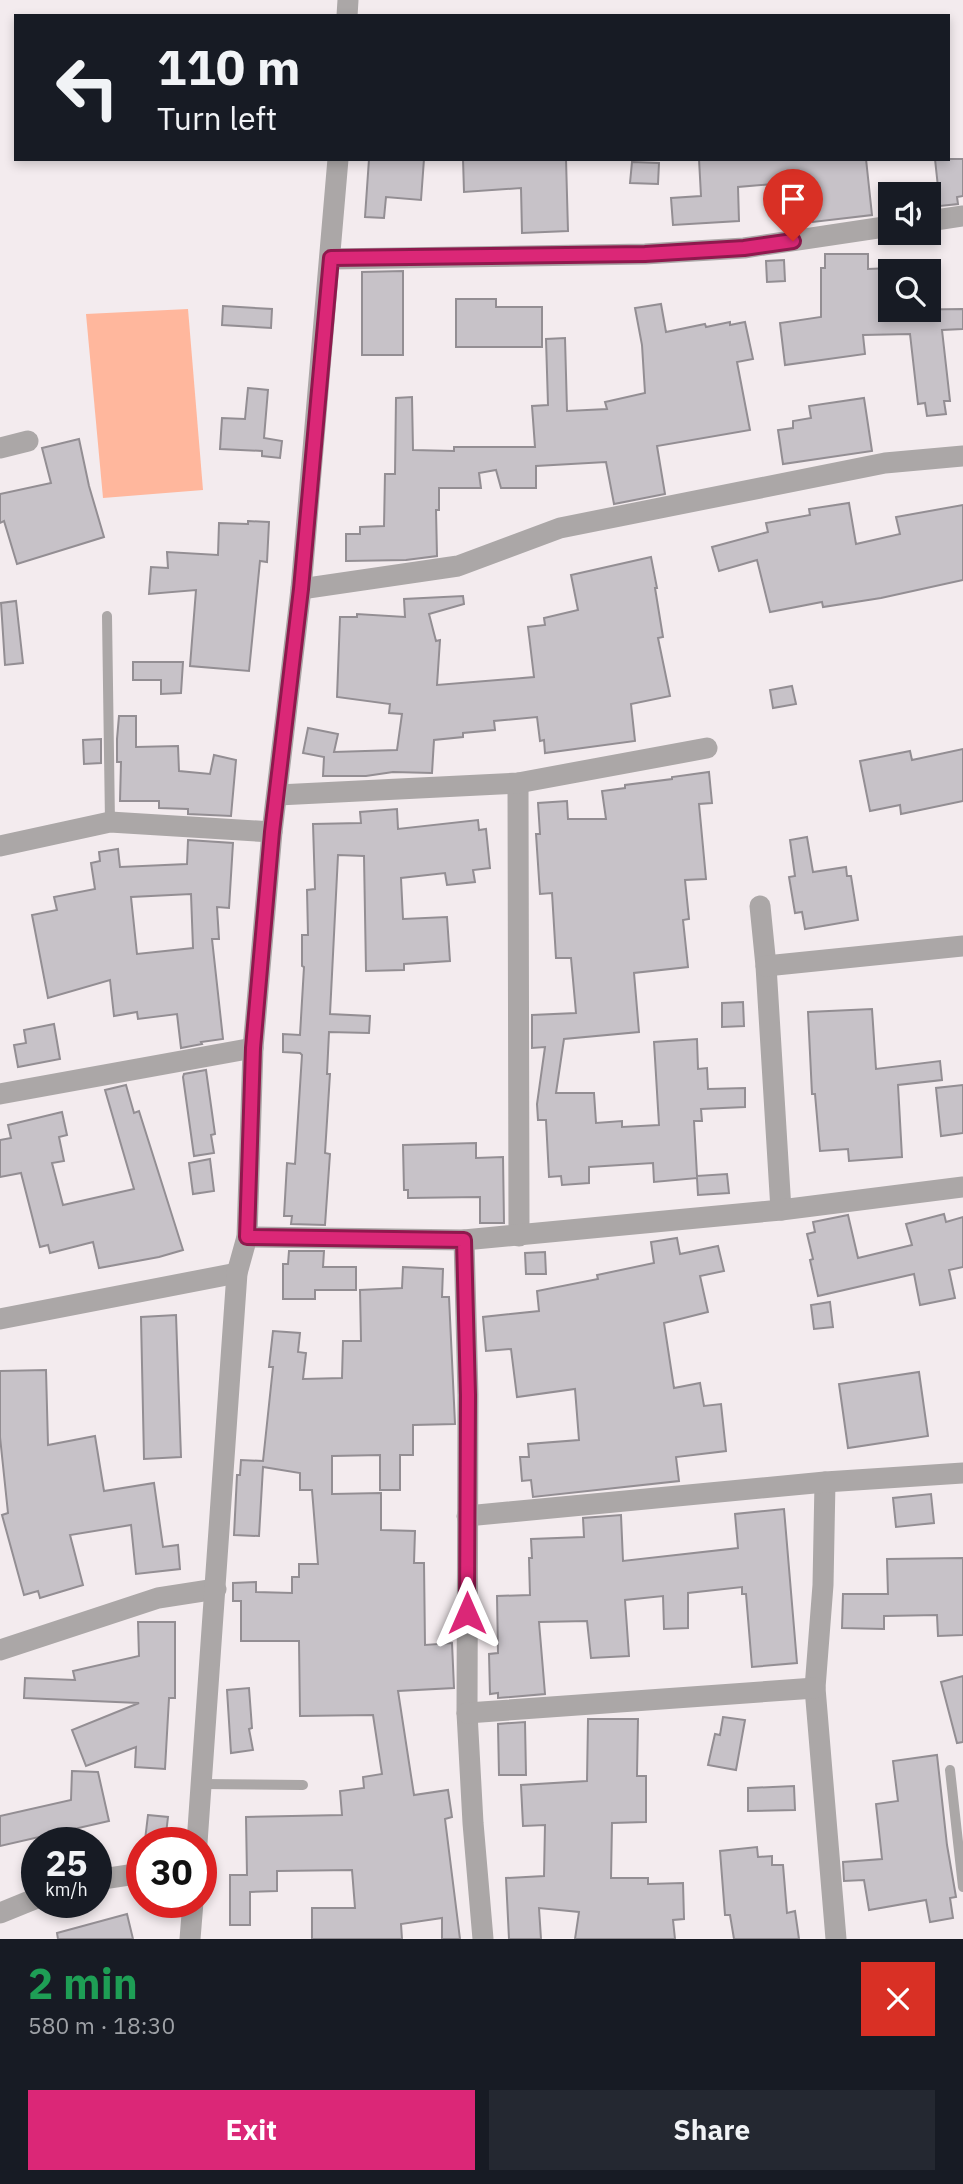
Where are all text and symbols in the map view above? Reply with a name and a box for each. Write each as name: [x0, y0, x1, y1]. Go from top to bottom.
text: 110 m: [157, 35, 301, 98]
icon: left: [42, 42, 133, 133]
text: Turn left: [157, 97, 277, 139]
pin: [763, 169, 823, 241]
icon: arrive: [774, 180, 812, 218]
map controls: [878, 182, 941, 322]
button: sound: [878, 182, 941, 245]
button: search: [878, 259, 941, 322]
position arrow: [430, 1576, 504, 1650]
speed limit sign: 30: [126, 1827, 217, 1918]
text: 25: [45, 1840, 88, 1886]
text: km/h: [45, 1878, 88, 1901]
text: 2 min: [28, 1956, 138, 2011]
button: close: [861, 1962, 935, 2036]
text: 580 m · 18:30: [28, 2010, 175, 2040]
button: Exit: [28, 2090, 475, 2170]
button: Share: [489, 2090, 935, 2170]

